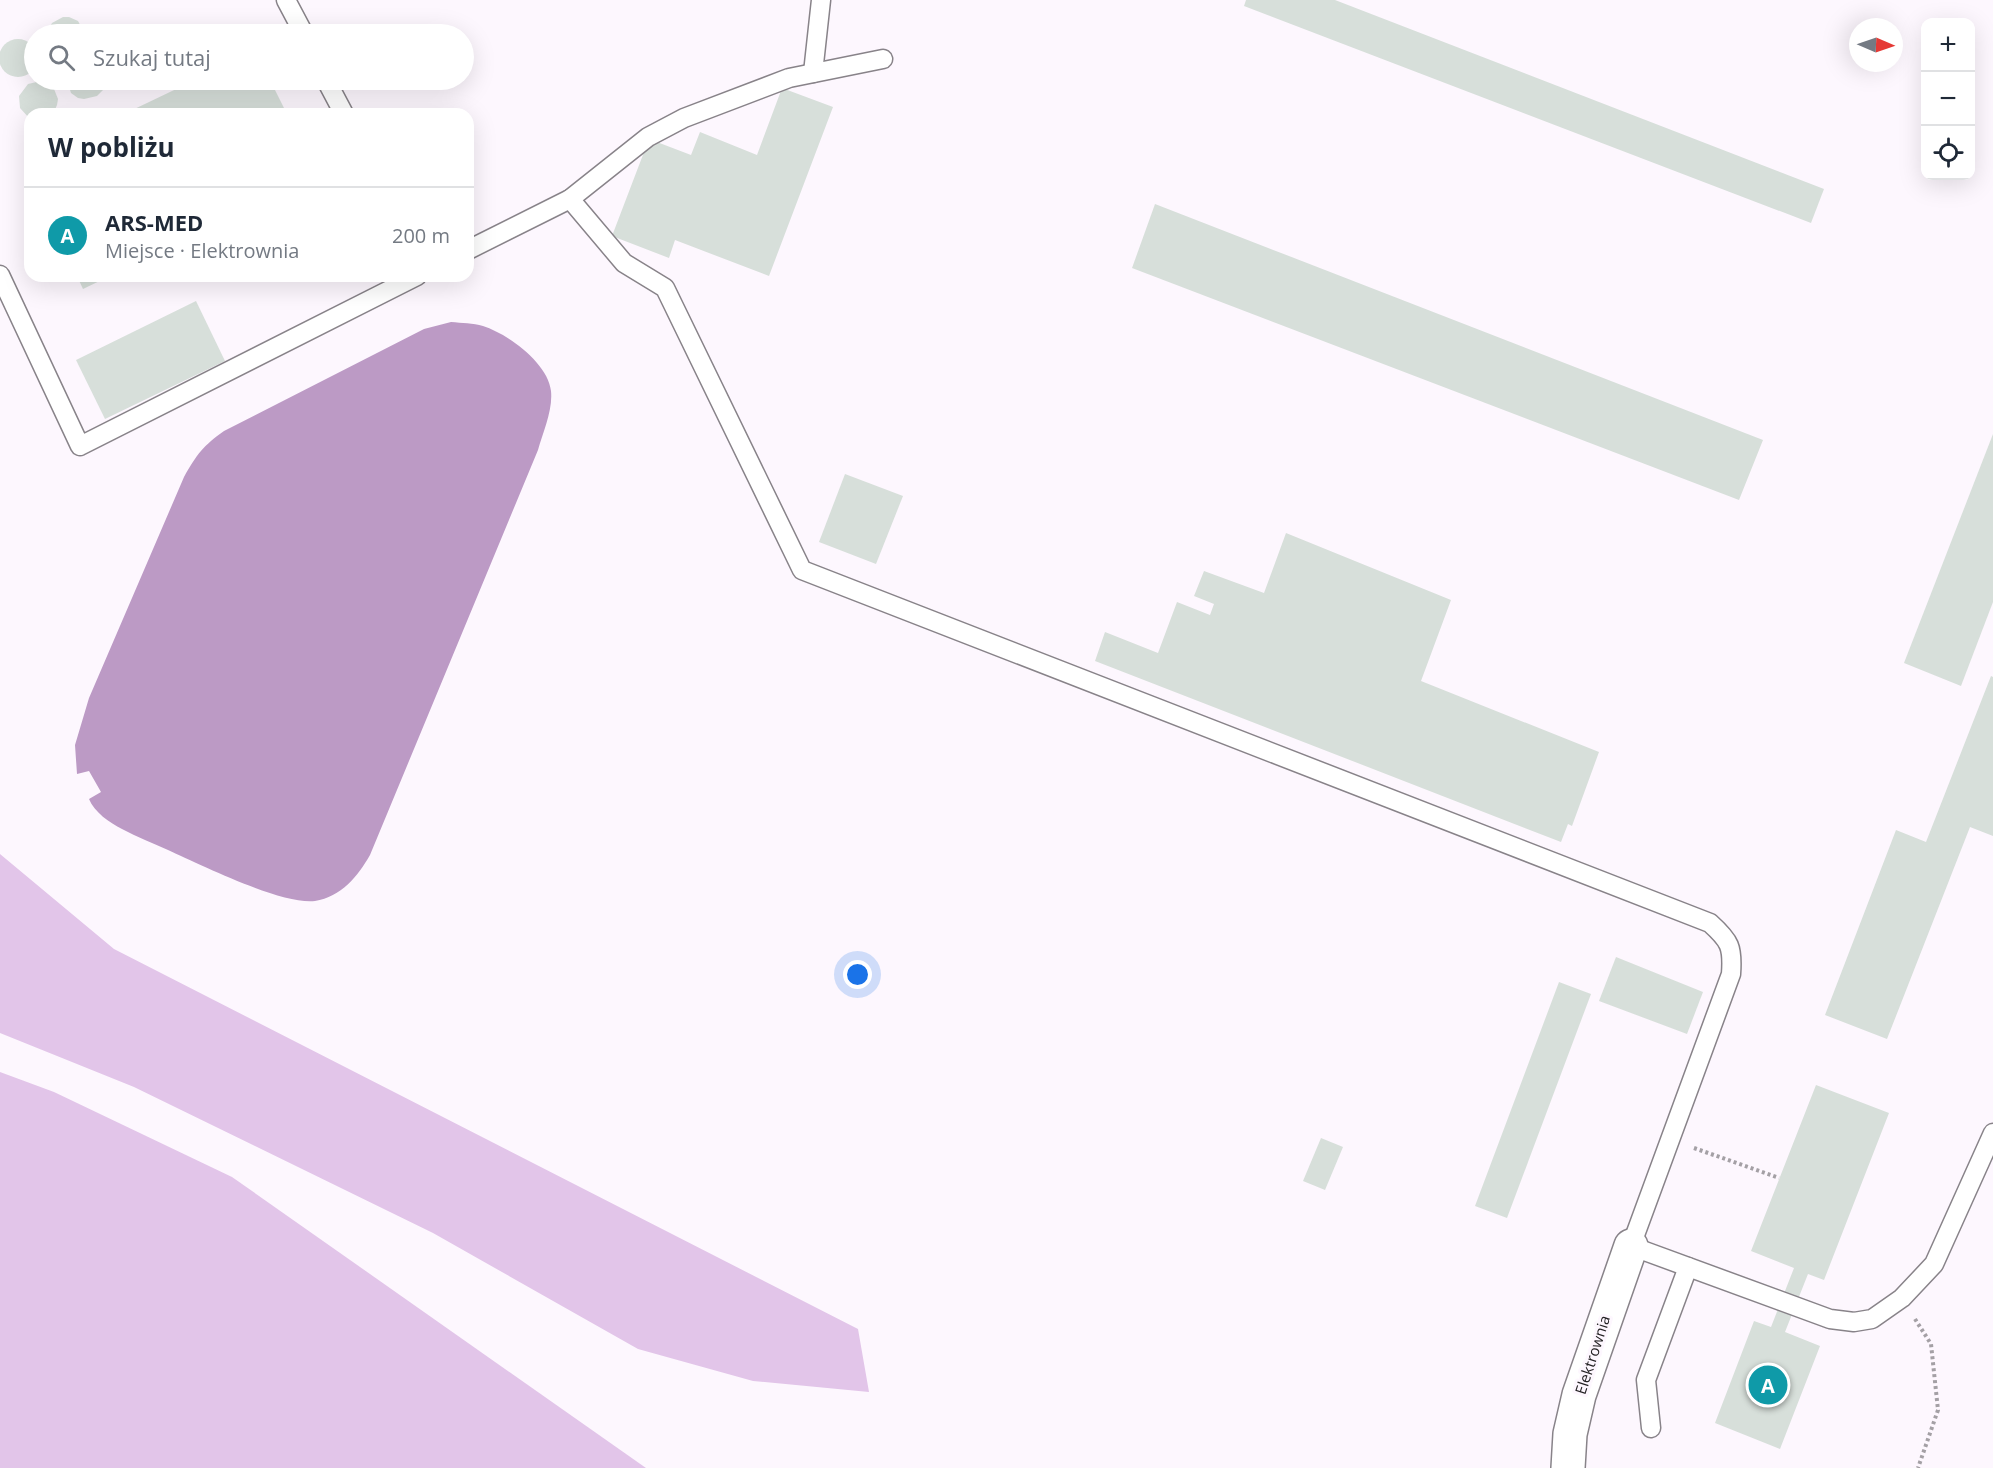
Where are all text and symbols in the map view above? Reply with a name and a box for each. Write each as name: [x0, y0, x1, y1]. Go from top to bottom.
north arrow: [1849, 18, 1903, 72]
map controls: [1921, 18, 1975, 180]
button: +: [1921, 18, 1975, 72]
search box: [24, 24, 474, 90]
icon: search: [45, 41, 78, 74]
text: Szukaj tutaj: [93, 42, 211, 72]
button: −: [1921, 72, 1975, 126]
button: locate: [1921, 126, 1975, 180]
text: W pobliżu: [48, 129, 175, 165]
text: ARS-MED: [105, 207, 203, 237]
text: A: [61, 222, 74, 249]
text: 200 m: [392, 222, 450, 249]
text: Miejsce · Elektrownia: [105, 237, 299, 264]
your location: [843, 960, 872, 989]
street label: Elektrownia: [1570, 1313, 1614, 1397]
pin: A: [1748, 1362, 1788, 1408]

